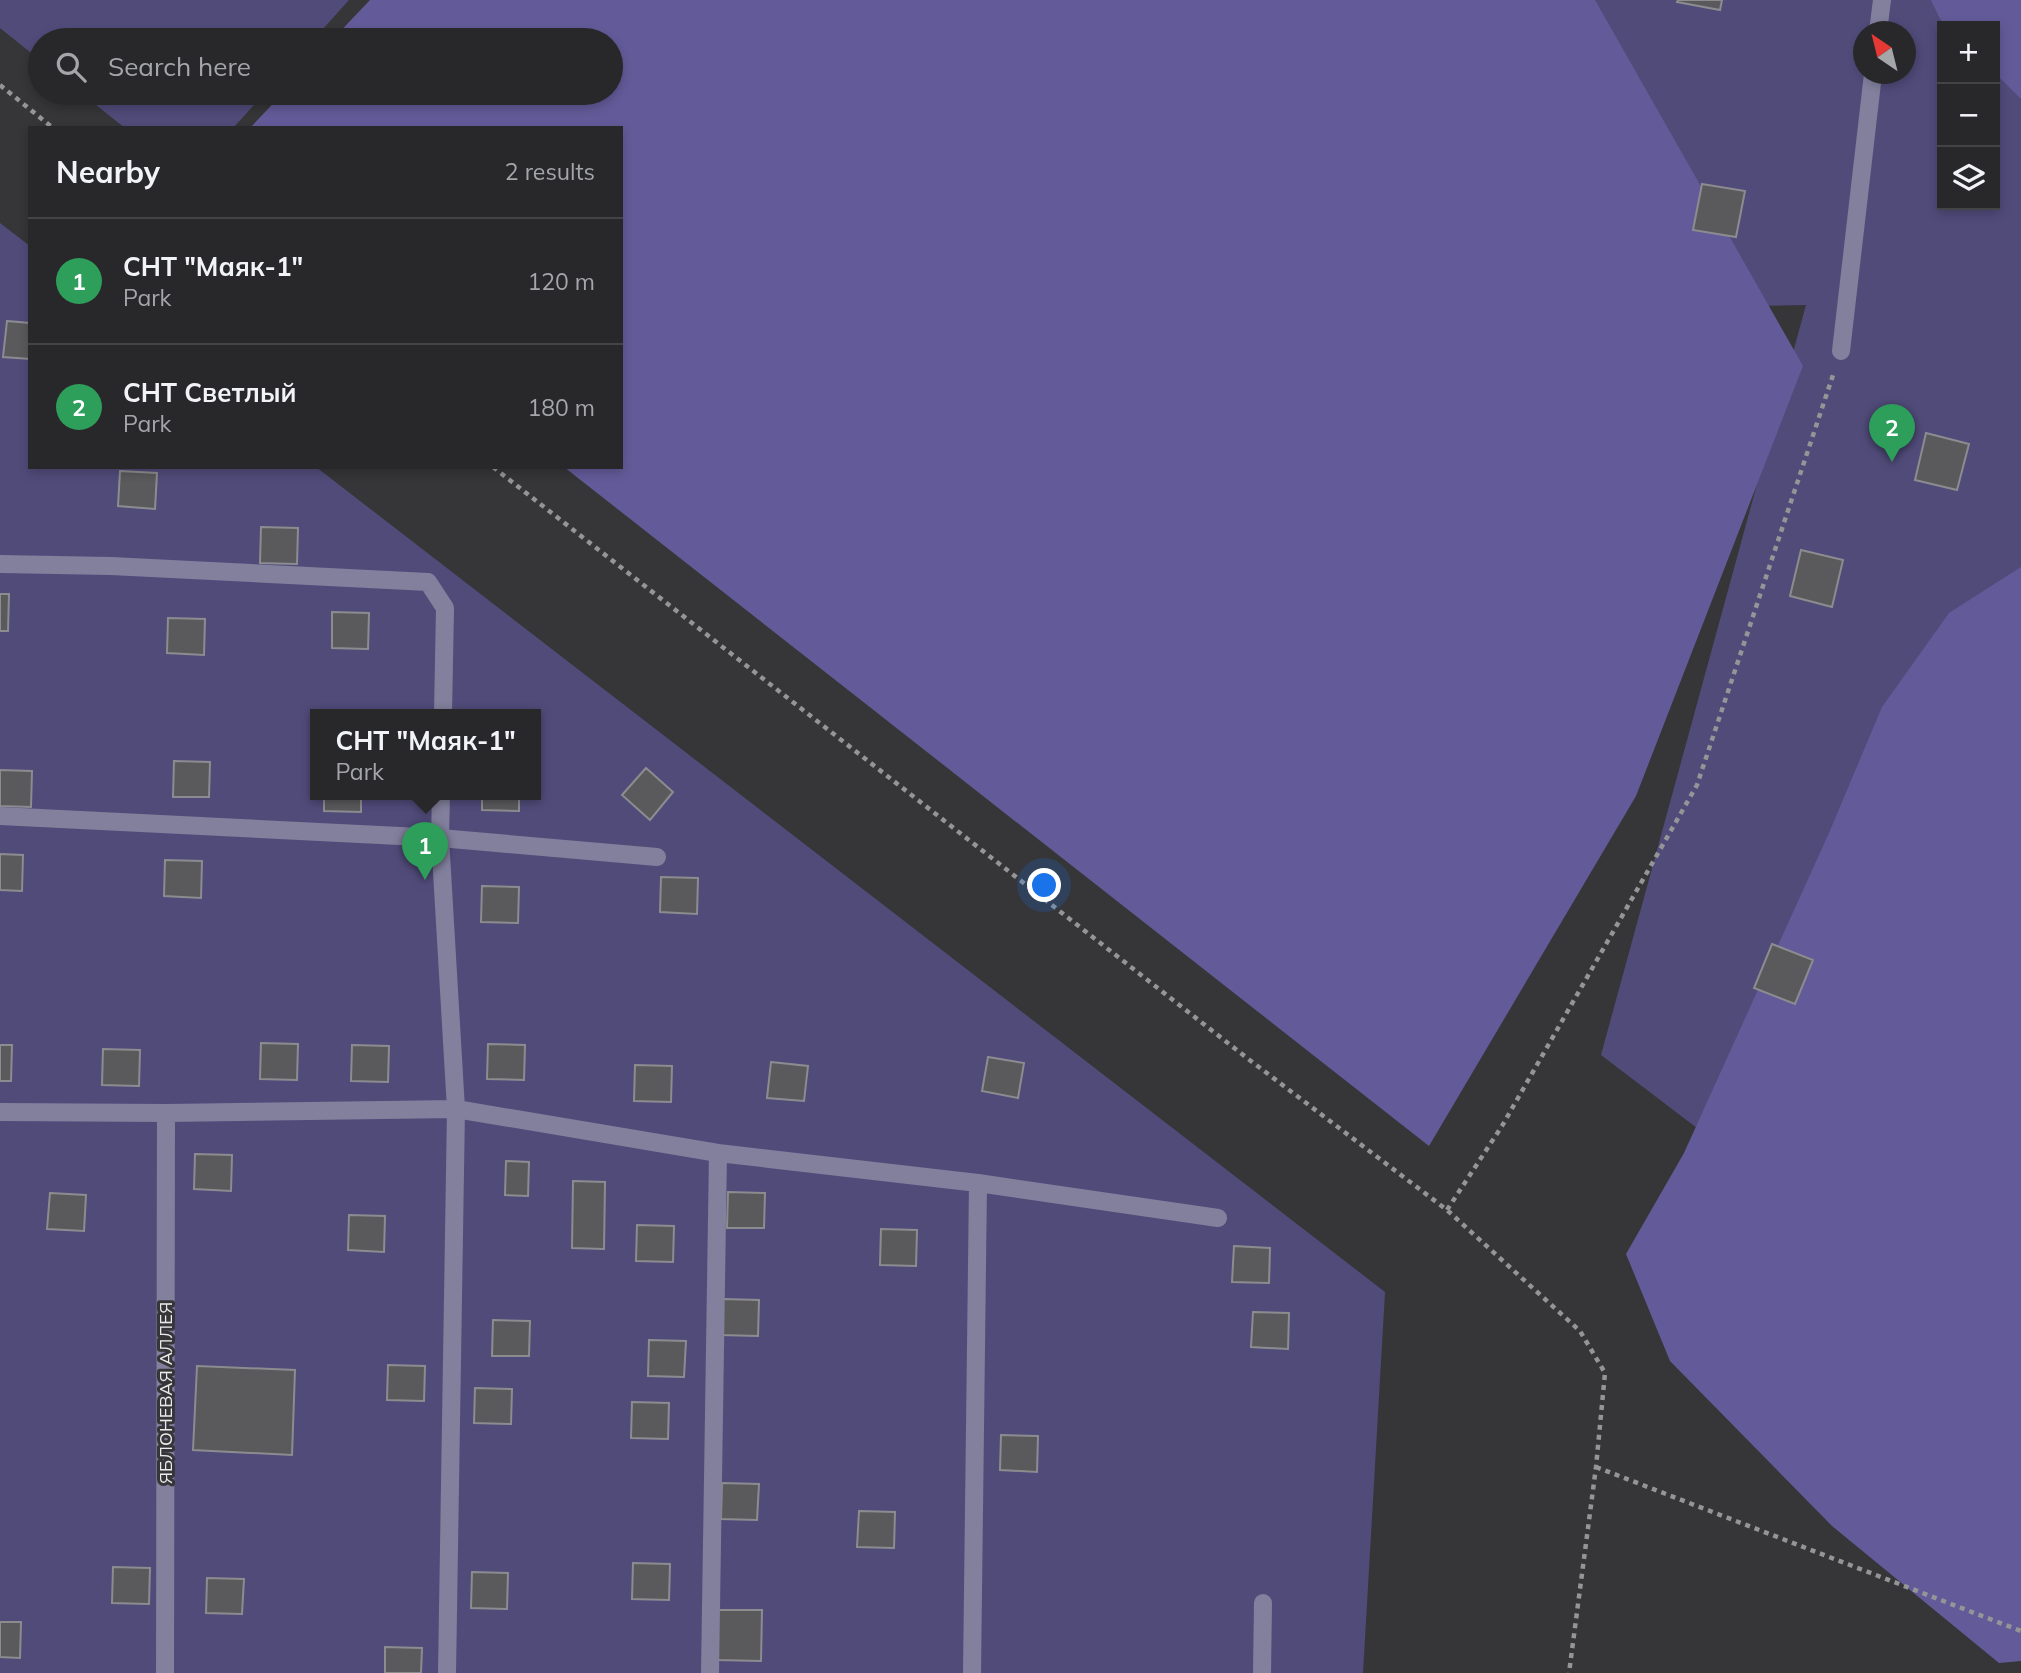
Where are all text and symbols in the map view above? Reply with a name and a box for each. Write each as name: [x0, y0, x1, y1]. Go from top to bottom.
north arrow: [1853, 21, 1916, 84]
map controls: [1937, 21, 2000, 210]
button: +: [1937, 21, 2000, 84]
search box: [28, 28, 623, 105]
icon: search: [52, 48, 90, 86]
text: Search here: [108, 50, 251, 83]
button: −: [1937, 84, 2000, 147]
button: layers: [1937, 147, 2000, 210]
text: Nearby: [56, 153, 160, 191]
text: 2 results: [505, 157, 595, 186]
text: СНТ "Маяк-1": [123, 250, 303, 283]
text: 1: [72, 267, 86, 296]
text: 120 m: [527, 267, 595, 296]
text: Park: [123, 283, 171, 312]
text: СНТ Светлый: [123, 376, 296, 409]
text: 2: [72, 393, 86, 422]
text: 180 m: [527, 393, 595, 422]
pin: 2: [1869, 404, 1915, 462]
text: Park: [123, 409, 171, 438]
popup: [310, 709, 541, 800]
text: СНТ "Маяк-1": [335, 724, 516, 757]
text: Park: [335, 757, 384, 786]
pin: 1: [402, 822, 448, 880]
your location: [1027, 868, 1061, 902]
street label: ЯБЛОНЕВАЯ АЛЛЕЯ: [154, 1302, 177, 1484]

